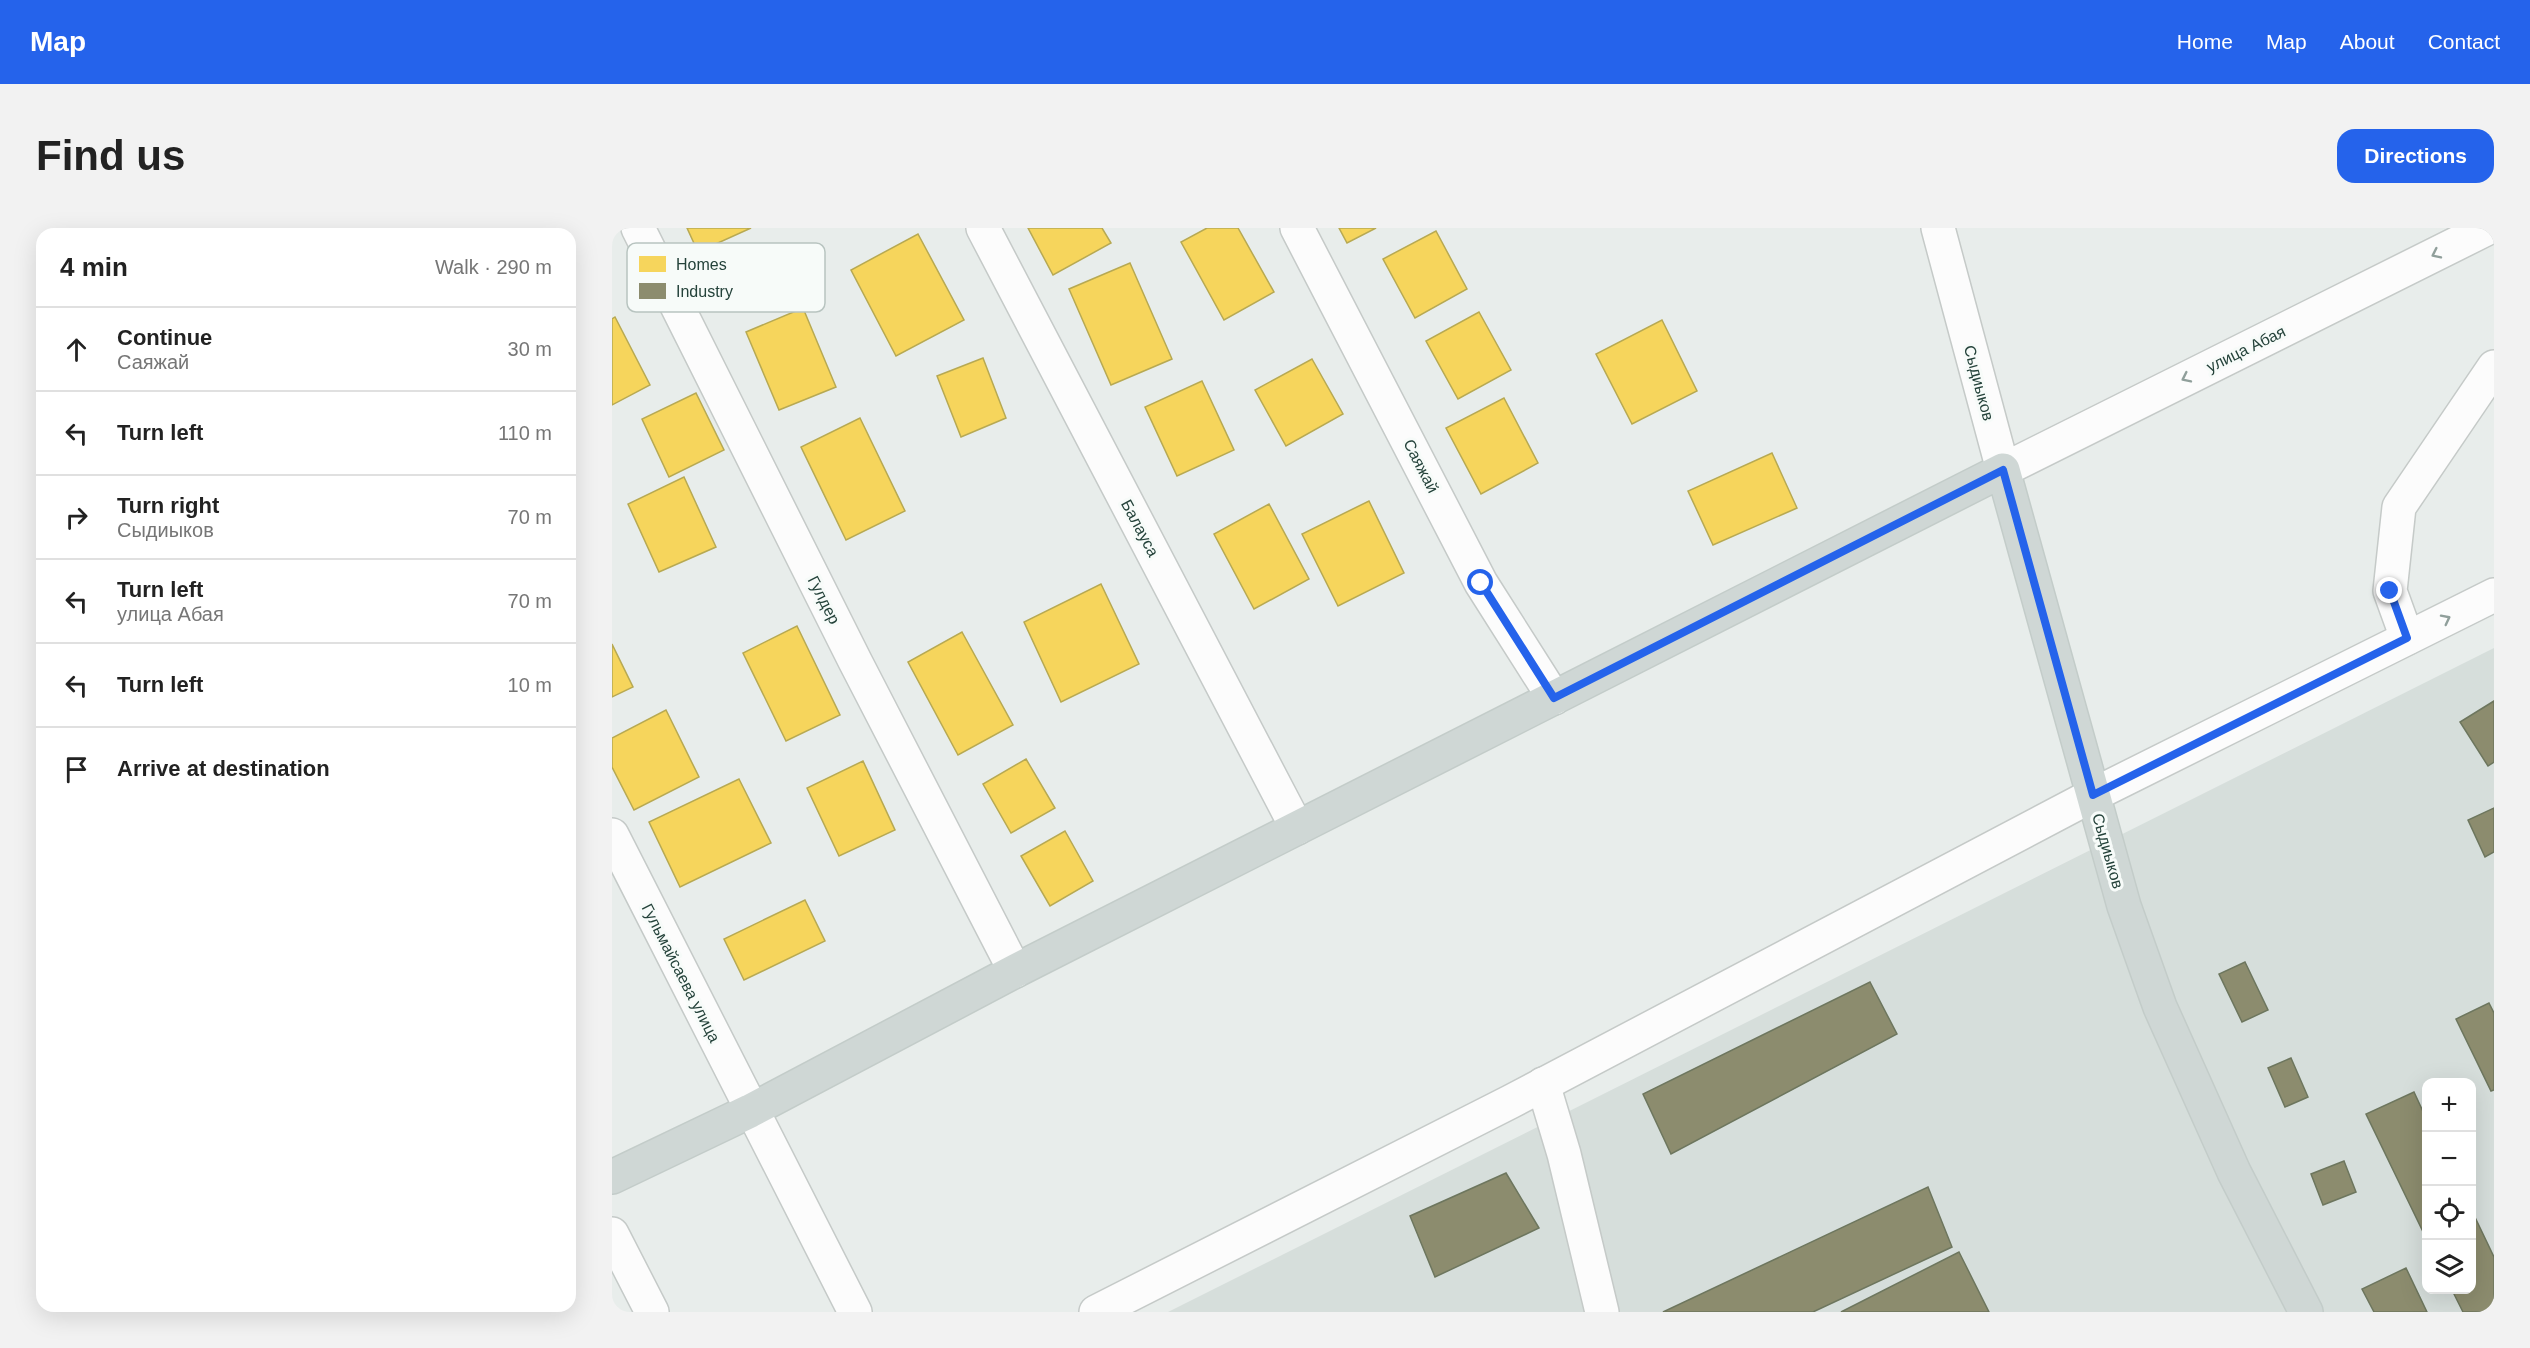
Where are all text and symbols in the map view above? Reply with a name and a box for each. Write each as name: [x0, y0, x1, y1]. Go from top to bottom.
text: Map: [30, 26, 86, 57]
text: Home: [2177, 30, 2233, 53]
text: Map: [2266, 30, 2307, 53]
text: About: [2340, 30, 2395, 53]
text: Contact: [2428, 30, 2500, 53]
button: Directions: [2337, 129, 2494, 183]
text: Find us: [36, 132, 185, 179]
legend: [627, 243, 825, 312]
one-way arrow: [2432, 247, 2443, 258]
text: 4 min: [60, 252, 128, 282]
text: Walk · 290 m: [435, 256, 552, 278]
text: Homes: [676, 256, 727, 273]
text: Industry: [676, 283, 733, 300]
street label: улица Абая: [2204, 323, 2288, 375]
text: Continue: [117, 325, 212, 350]
icon: ahead: [60, 333, 93, 366]
text: 30 m: [508, 338, 552, 360]
street label: Сыдиыков: [1961, 343, 1997, 423]
text: Саяжай: [117, 351, 189, 373]
one-way arrow: [2182, 371, 2193, 383]
icon: left: [60, 417, 93, 450]
text: Turn left: [117, 420, 203, 445]
text: 110 m: [498, 422, 552, 444]
street label: Саяжай: [1400, 436, 1442, 496]
text: Turn right: [117, 493, 219, 518]
street label: Балауса: [1118, 497, 1162, 560]
icon: right: [60, 501, 93, 534]
text: 70 m: [508, 506, 552, 528]
text: Сыдиыков: [117, 519, 214, 541]
route start: [1467, 569, 1493, 595]
street label: Гулдер: [805, 573, 843, 627]
text: Turn left: [117, 577, 203, 602]
route end: [2376, 577, 2402, 603]
icon: left: [60, 585, 93, 618]
text: 70 m: [508, 590, 552, 612]
text: улица Абая: [117, 603, 224, 625]
one-way arrow: [2439, 615, 2450, 626]
icon: left: [60, 669, 93, 702]
text: Turn left: [117, 672, 203, 697]
text: 10 m: [508, 674, 552, 696]
icon: arrive: [60, 753, 93, 786]
text: Arrive at destination: [117, 756, 330, 781]
street label: Сыдиыков: [2089, 811, 2127, 891]
street label: Гульмайсаева улица: [639, 901, 723, 1045]
map controls: [2422, 1078, 2476, 1294]
button: +: [2422, 1078, 2476, 1132]
button: −: [2422, 1132, 2476, 1186]
button: locate: [2422, 1186, 2476, 1240]
button: layers: [2422, 1240, 2476, 1294]

